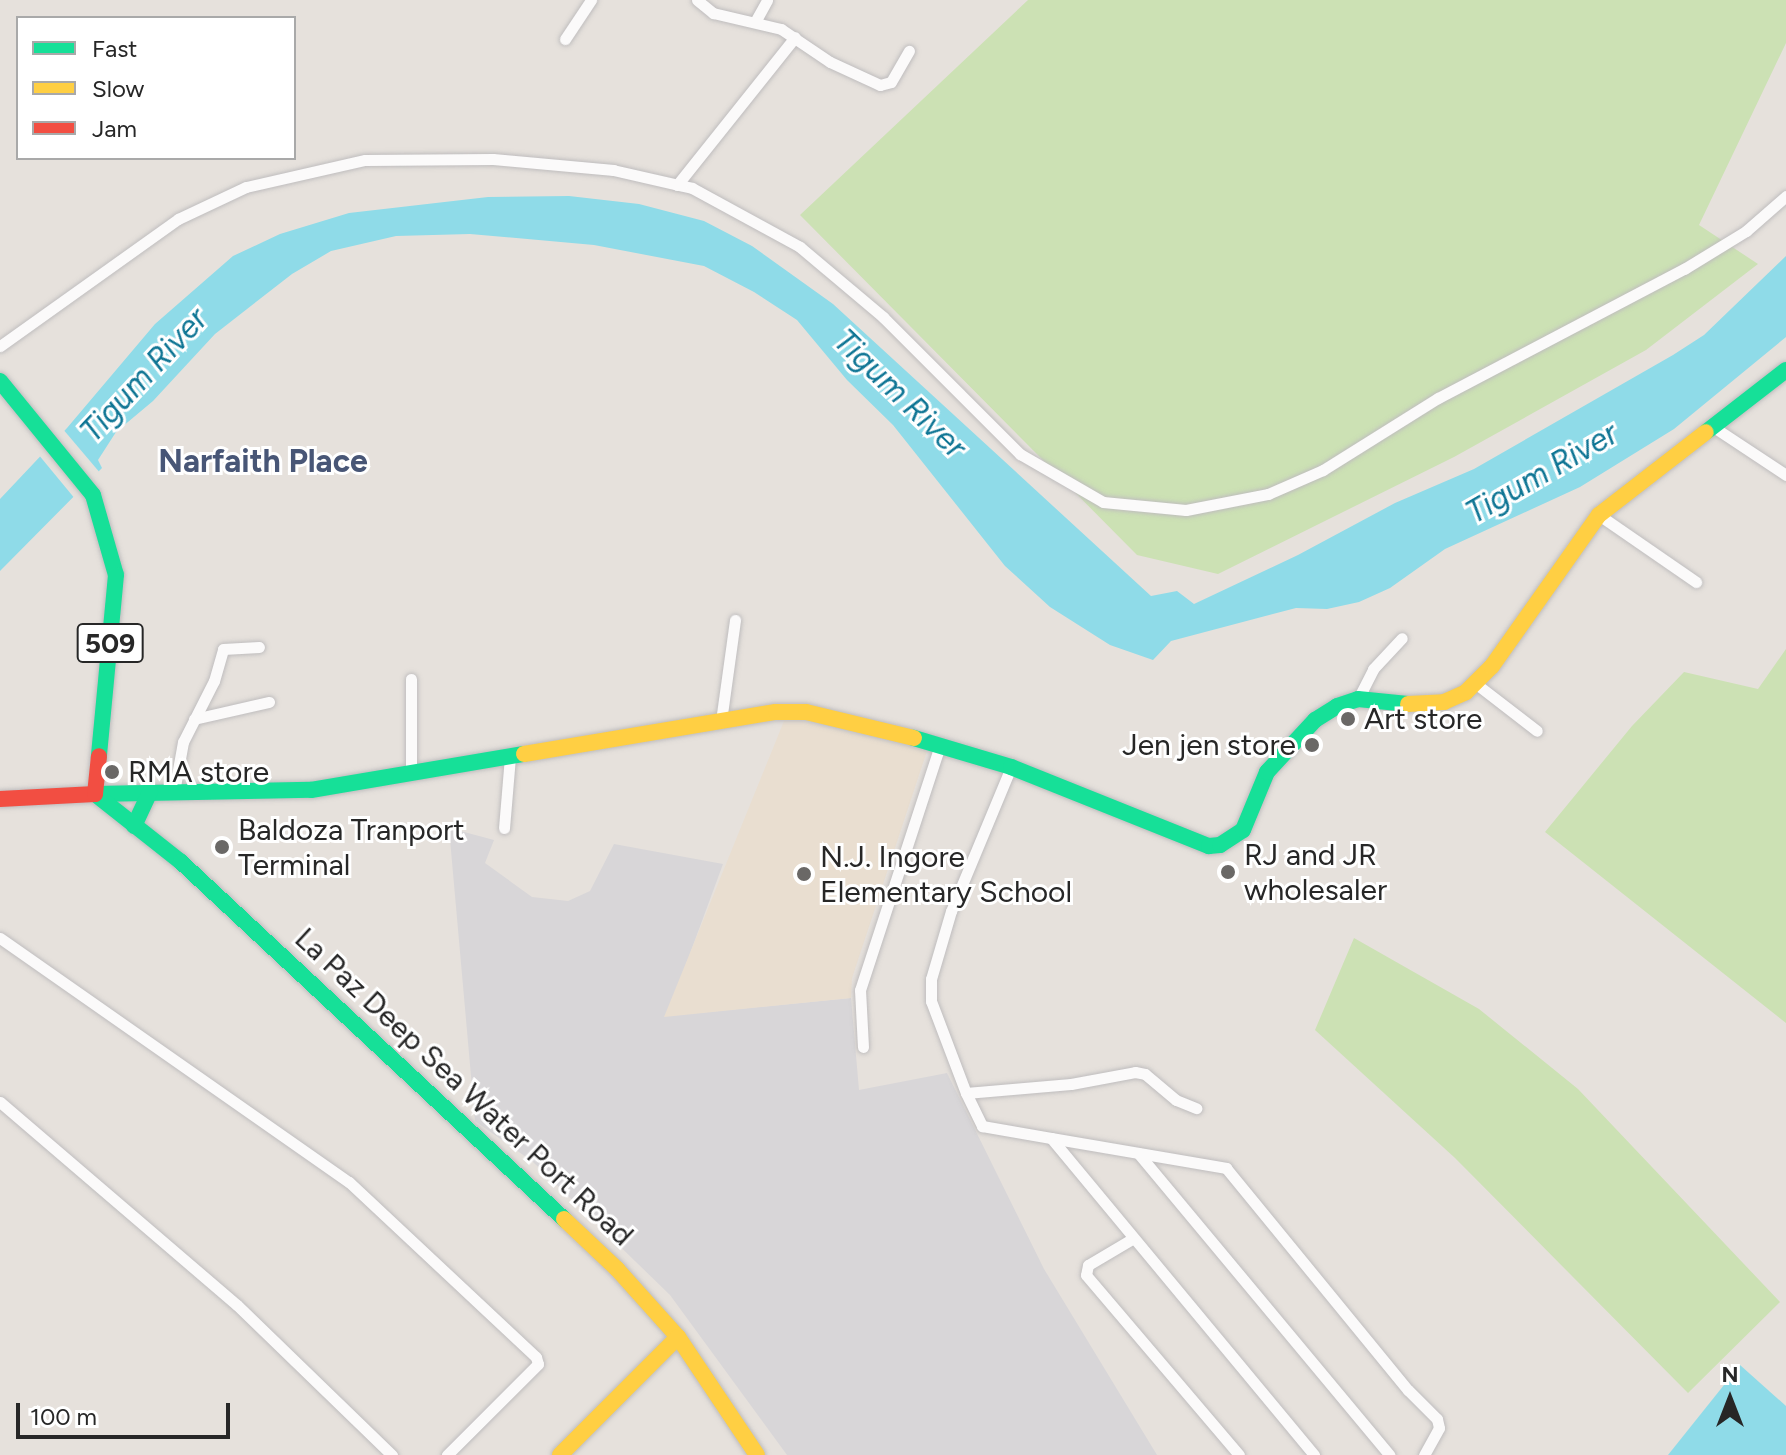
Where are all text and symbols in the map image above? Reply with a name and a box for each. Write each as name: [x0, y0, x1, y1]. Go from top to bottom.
legend: [16, 16, 296, 160]
text: Fast: [92, 34, 137, 63]
text: Slow: [92, 74, 144, 103]
text: Jam: [92, 114, 137, 143]
water label: Tigum River: [72, 300, 216, 450]
water label: Tigum River: [826, 321, 974, 467]
water label: Tigum River: [1459, 414, 1625, 532]
district label: Narfaith Place: [158, 442, 368, 480]
road number: 509: [76, 619, 144, 667]
place label: Art store: [1364, 701, 1482, 737]
marker: Art store: [1339, 710, 1357, 728]
place label: Jen jen store: [1122, 727, 1296, 763]
marker: Jen jen store: [1303, 736, 1321, 754]
place label: RMA store: [128, 754, 269, 790]
marker: RMA store: [103, 763, 121, 781]
place label: Baldoza Tranport Terminal: [238, 812, 465, 882]
place label: RJ and JR wholesaler: [1244, 837, 1387, 908]
marker: Baldoza Tranport Terminal: [213, 838, 231, 856]
place label: N.J. Ingore Elementary School: [820, 839, 1072, 910]
marker: RJ and JR wholesaler: [1219, 863, 1237, 881]
marker: N.J. Ingore Elementary School: [795, 865, 813, 883]
street label: La Paz Deep Sea Water Port Road: [287, 921, 641, 1253]
north arrow: [1690, 1359, 1770, 1439]
text: N: [1721, 1361, 1739, 1388]
scale bar: [20, 1387, 234, 1437]
text: 100 m: [30, 1402, 97, 1431]

